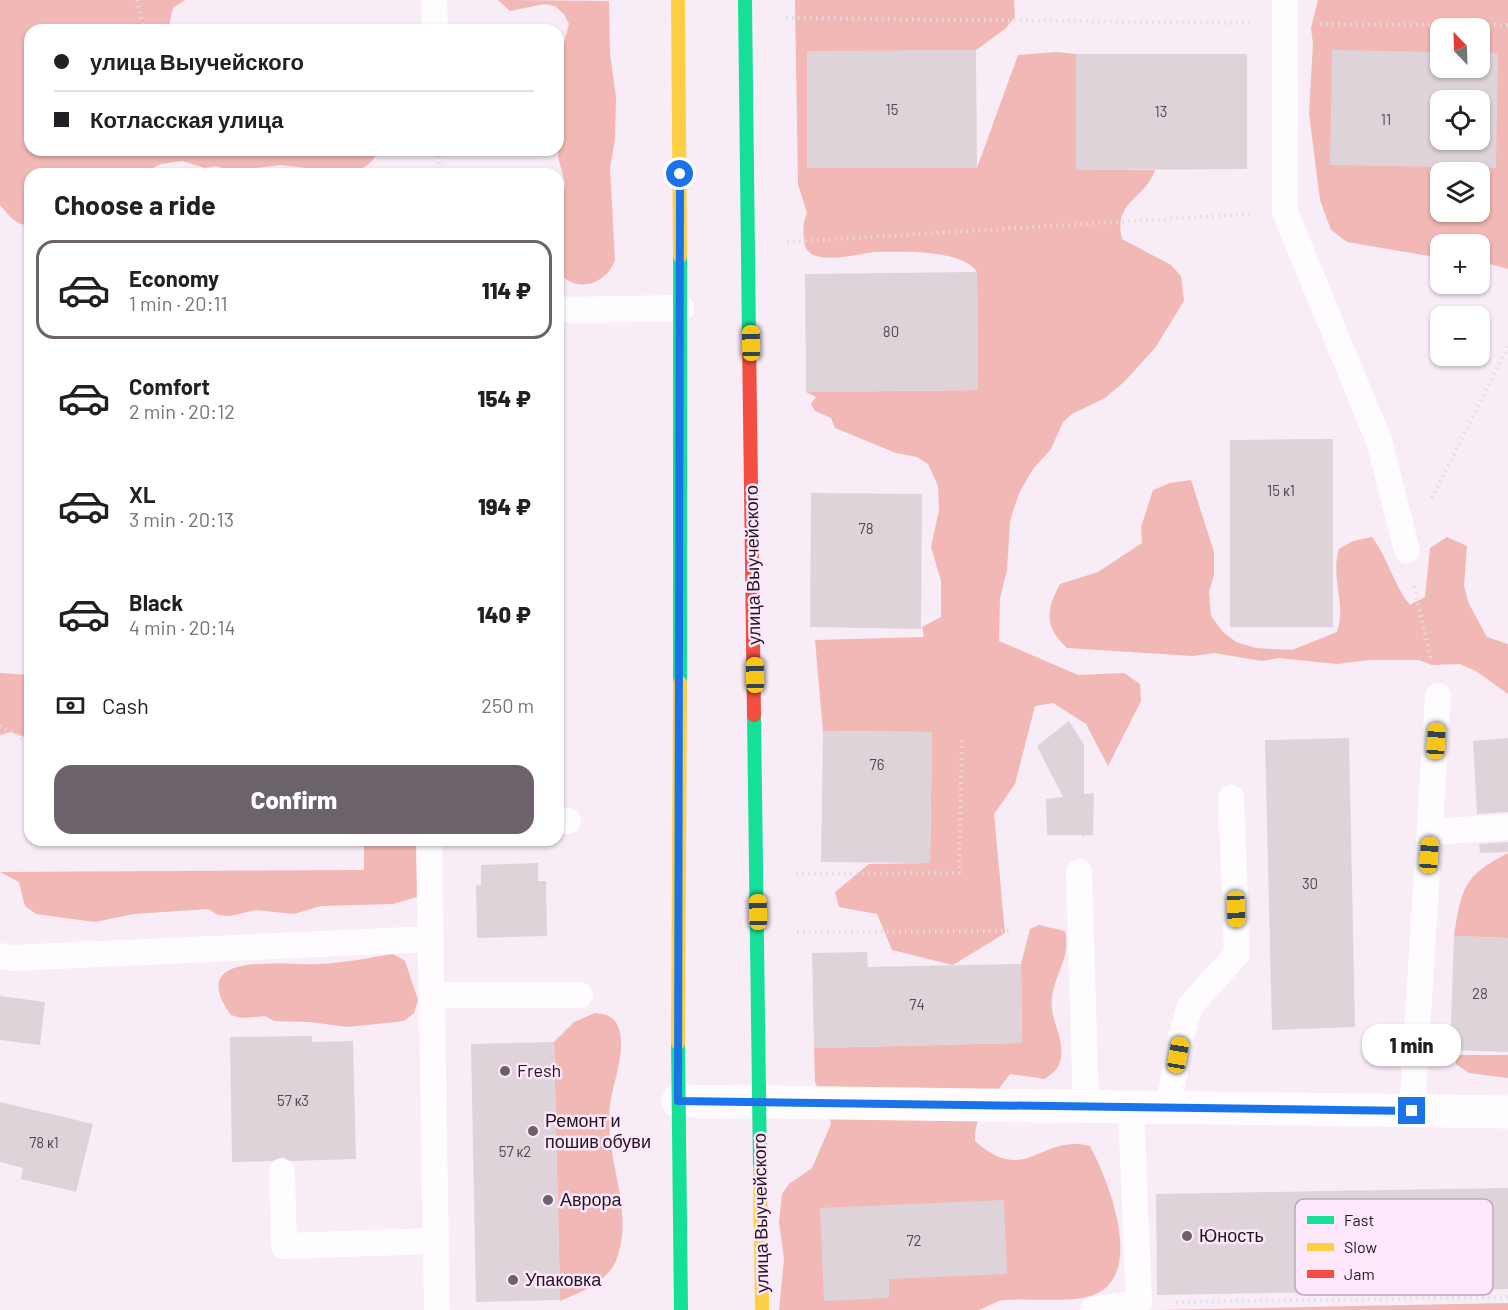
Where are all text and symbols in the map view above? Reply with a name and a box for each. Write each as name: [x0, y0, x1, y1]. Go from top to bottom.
north arrow: [1430, 18, 1490, 78]
map controls: [1430, 18, 1490, 366]
text: улица Выучейского: [90, 48, 304, 74]
button: locate: [1430, 90, 1490, 150]
house number: 15: [886, 100, 898, 118]
house number: 13: [1155, 102, 1167, 120]
text: Котласская улица: [90, 106, 283, 132]
house number: 11: [1381, 110, 1391, 128]
route start: [666, 160, 693, 187]
button: layers: [1430, 162, 1490, 222]
text: Choose a ride: [54, 188, 216, 220]
button: +: [1430, 234, 1490, 294]
icon: car: [57, 263, 111, 317]
text: Economy: [129, 265, 219, 291]
text: 114 ₽: [482, 277, 531, 303]
text: 1 min · 20:11: [129, 291, 227, 315]
button: −: [1430, 306, 1490, 366]
house number: 80: [883, 322, 899, 340]
car: [742, 325, 760, 361]
icon: car: [57, 371, 111, 425]
text: Comfort: [129, 373, 210, 399]
text: 154 ₽: [478, 385, 531, 411]
text: 2 min · 20:12: [129, 399, 235, 423]
icon: car: [57, 479, 111, 533]
text: XL: [129, 481, 155, 507]
house number: 15 к1: [1267, 481, 1295, 499]
street label: улица Выучейского: [740, 485, 764, 645]
text: 194 ₽: [478, 493, 531, 519]
text: 3 min · 20:13: [129, 507, 234, 531]
house number: 78: [859, 519, 873, 537]
icon: car: [57, 587, 111, 641]
text: Black: [129, 589, 183, 615]
text: 140 ₽: [477, 601, 531, 627]
text: 4 min · 20:14: [129, 615, 235, 639]
car: [746, 657, 764, 693]
icon: cash: [54, 689, 87, 722]
text: Cash: [102, 692, 149, 718]
text: 250 m: [481, 693, 534, 717]
car: [1426, 722, 1446, 760]
house number: 76: [870, 755, 884, 773]
button: Confirm: [54, 765, 534, 834]
car: [1419, 836, 1439, 874]
house number: 30: [1302, 874, 1318, 892]
car: [1226, 891, 1246, 927]
car: [749, 894, 767, 930]
house number: 28: [1472, 984, 1488, 1002]
house number: 74: [909, 995, 925, 1013]
callout: 1 min: [1362, 1024, 1462, 1066]
text: 1 min: [1390, 1033, 1433, 1057]
car: [1166, 1036, 1190, 1074]
place label: Fresh: [517, 1059, 561, 1081]
marker: Fresh: [498, 1064, 512, 1078]
house number: 57 к3: [277, 1091, 309, 1109]
route end: [1398, 1097, 1425, 1124]
place label: Ремонт и пошив обуви: [545, 1109, 651, 1152]
marker: Ремонт и пошив обуви: [526, 1124, 540, 1138]
house number: 78 к1: [29, 1133, 59, 1151]
street label: улица Выучейского: [748, 1133, 772, 1293]
house number: 57 к2: [499, 1142, 531, 1160]
place label: Аврора: [560, 1188, 623, 1210]
marker: Аврора: [541, 1193, 555, 1207]
legend: [1295, 1199, 1493, 1295]
text: Fast: [1344, 1210, 1374, 1229]
place label: Юность: [1199, 1224, 1264, 1246]
marker: Юность: [1180, 1229, 1194, 1243]
house number: 72: [906, 1231, 922, 1249]
text: Slow: [1344, 1237, 1377, 1256]
text: Jam: [1344, 1264, 1375, 1283]
place label: Упаковка: [525, 1268, 602, 1290]
marker: Упаковка: [506, 1273, 520, 1287]

